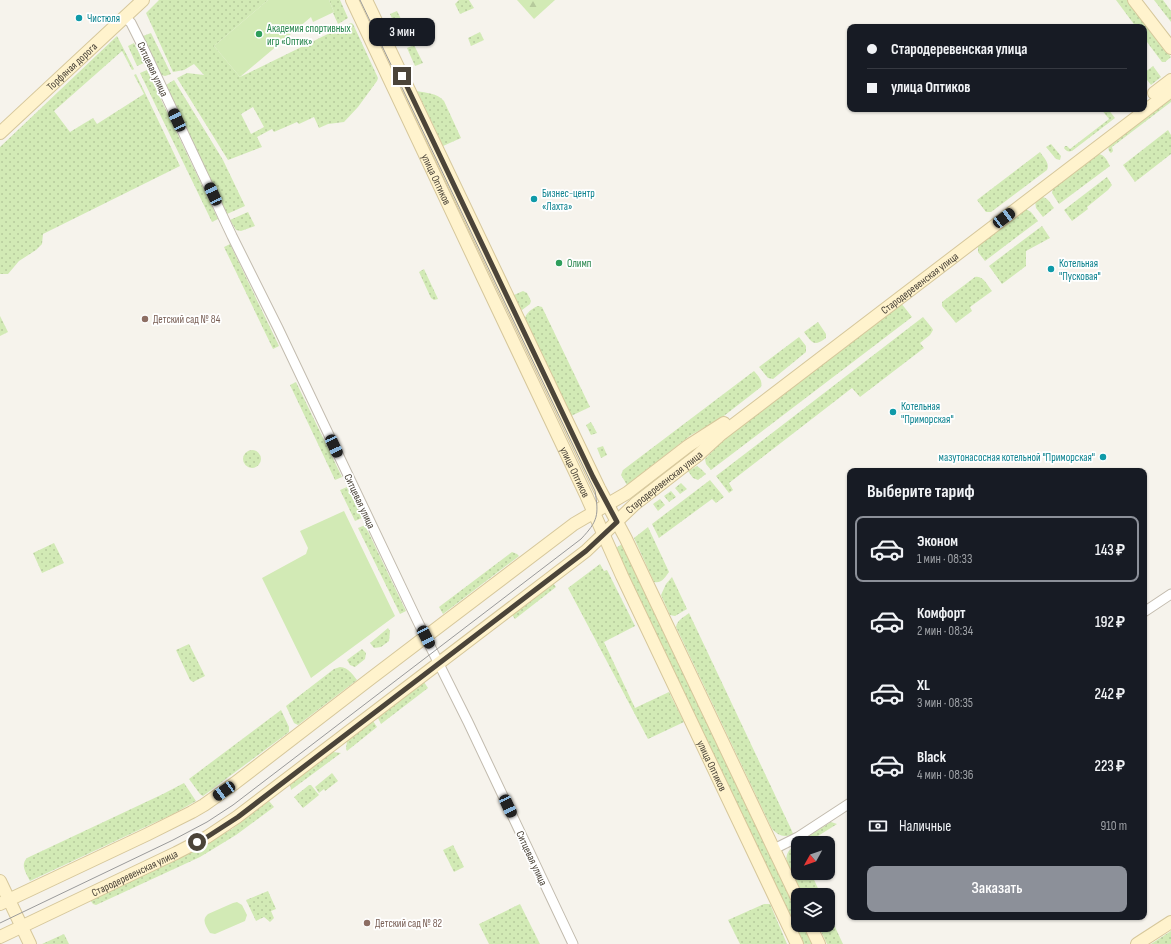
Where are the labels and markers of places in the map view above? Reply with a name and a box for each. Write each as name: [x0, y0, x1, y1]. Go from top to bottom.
place label: Чистюля: [87, 12, 120, 25]
marker: Чистюля: [74, 13, 84, 23]
place label: Академия спортивных игр «Оптик»: [266, 22, 351, 48]
marker: Академия спортивных игр «Оптик»: [254, 29, 264, 39]
place label: Бизнес-центр «Лахта»: [542, 187, 595, 213]
marker: Бизнес-центр «Лахта»: [529, 194, 539, 204]
place label: Олимп: [567, 257, 591, 270]
place label: Котельная "Пусковая": [1059, 257, 1101, 283]
marker: Олимп: [554, 258, 564, 268]
marker: Котельная "Пусковая": [1046, 264, 1056, 274]
place label: Детский сад № 84: [153, 313, 221, 326]
marker: Детский сад № 84: [140, 314, 150, 324]
place label: Котельная "Приморская": [901, 400, 954, 426]
marker: Котельная "Приморская": [888, 407, 898, 417]
place label: мазутонасосная котельной "Приморская": [939, 451, 1095, 464]
marker: мазутонасосная котельной "Приморская": [1098, 452, 1108, 462]
place label: Детский сад № 82: [375, 917, 443, 930]
marker: Детский сад № 82: [362, 918, 372, 928]

